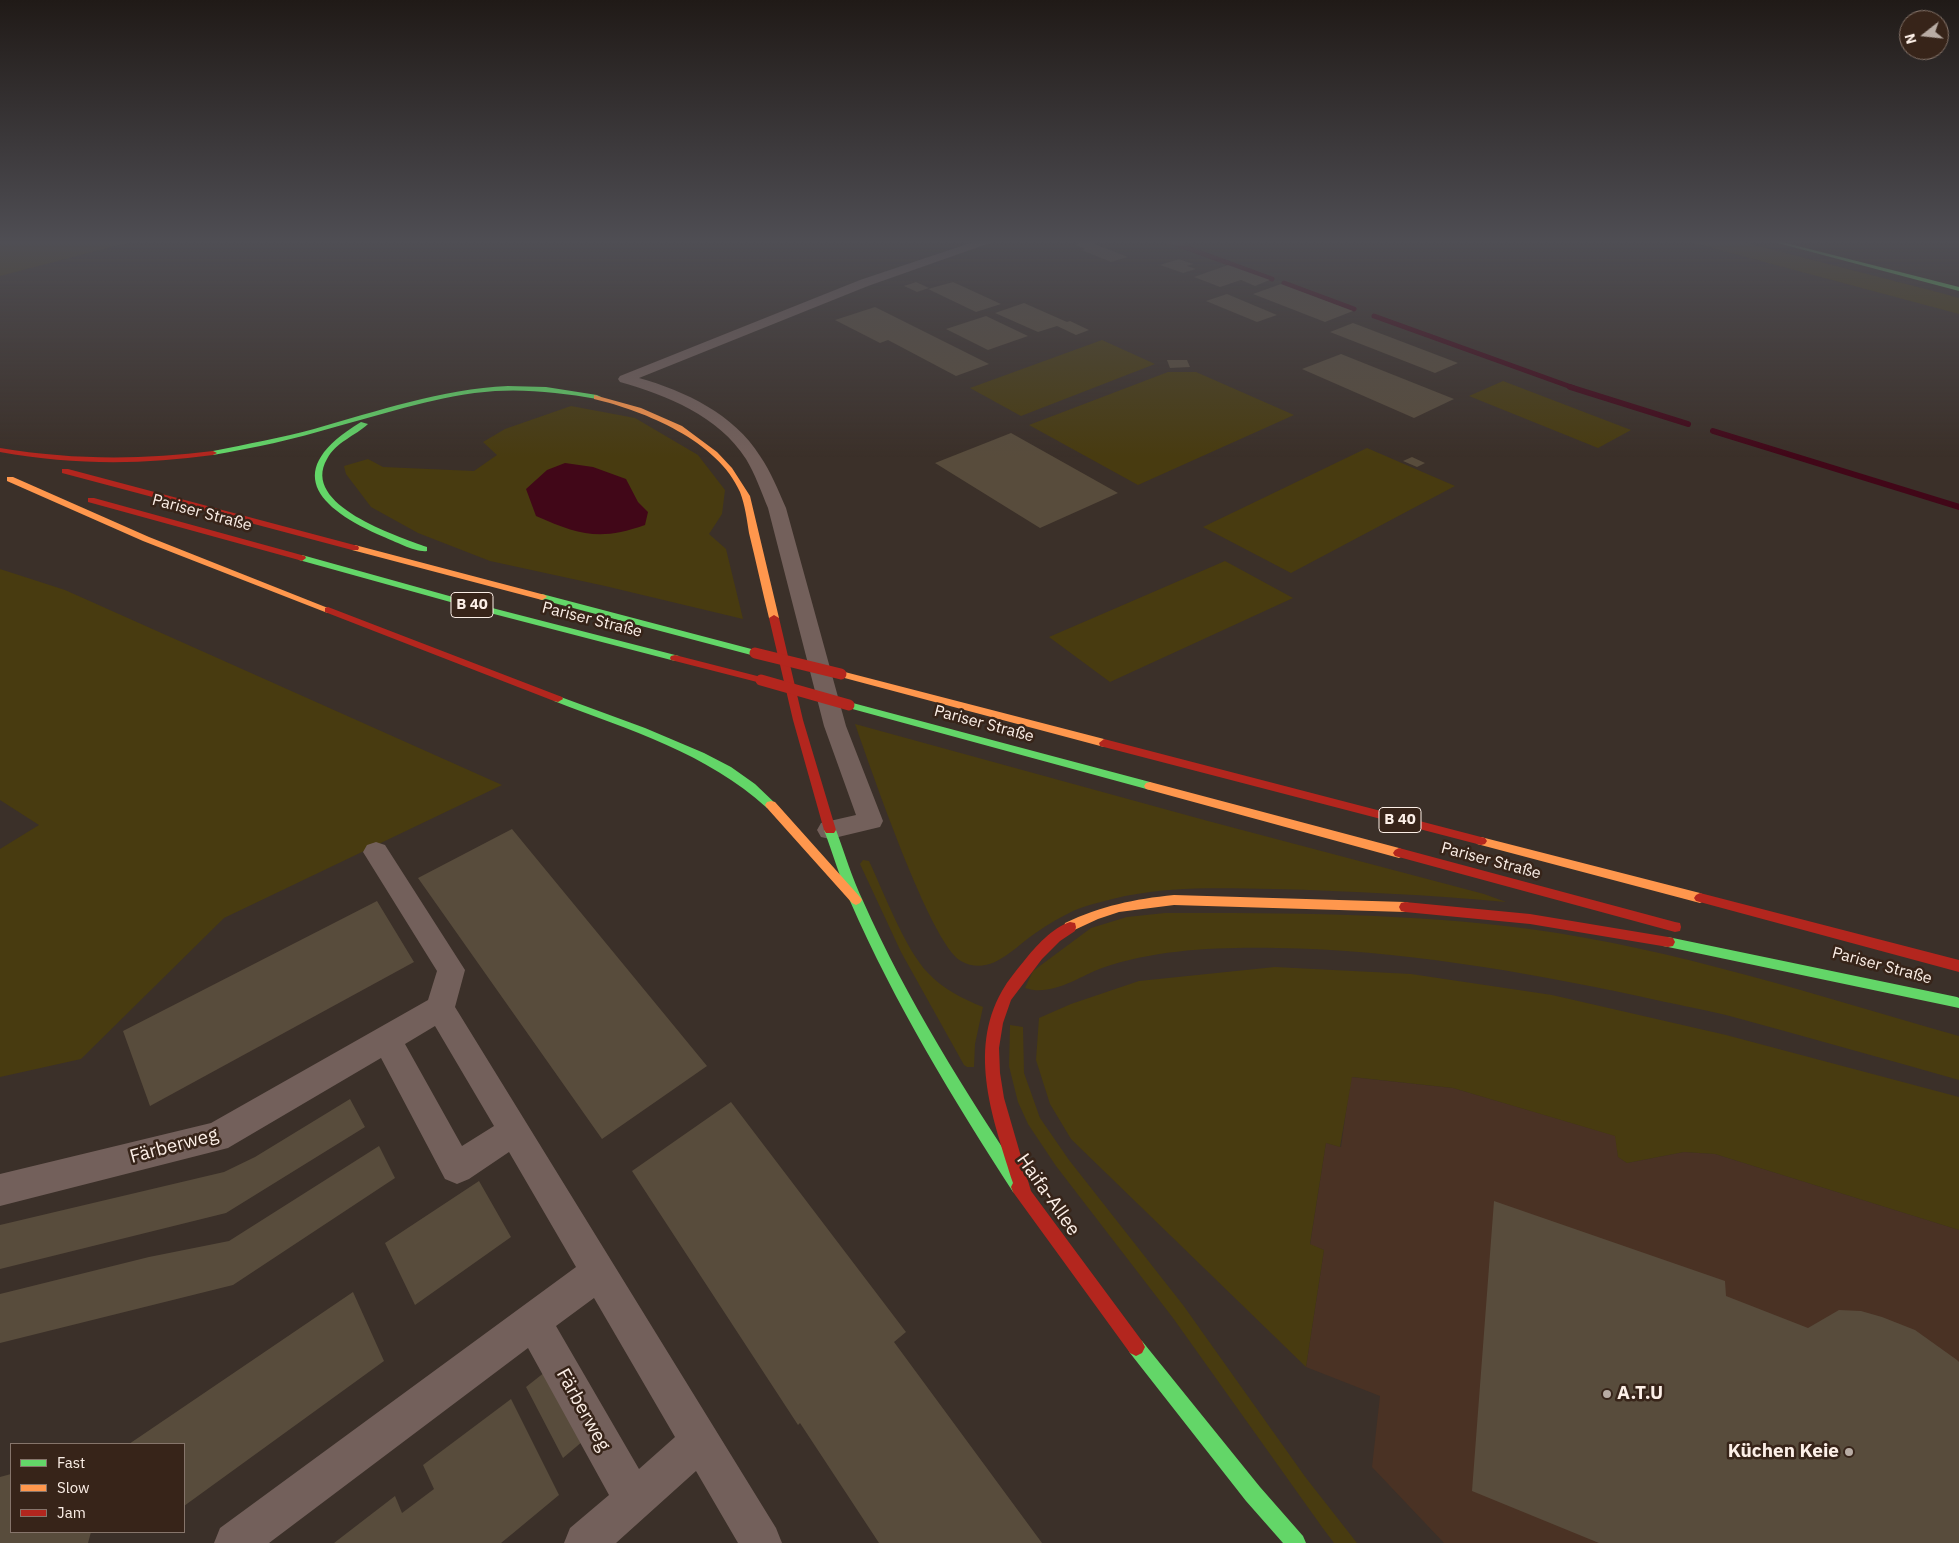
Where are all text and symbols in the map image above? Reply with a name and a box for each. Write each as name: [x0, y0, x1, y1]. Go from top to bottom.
north arrow: [1899, 10, 1949, 60]
text: N: [1900, 32, 1921, 46]
street label: Pariser Straße: [150, 490, 254, 536]
road number: B 40: [451, 592, 493, 618]
street label: Pariser Straße: [540, 598, 644, 642]
street label: Pariser Straße: [932, 701, 1036, 747]
road number: B 40: [1379, 808, 1421, 832]
street label: Pariser Straße: [1439, 838, 1543, 884]
street label: Pariser Straße: [1830, 943, 1934, 989]
street label: Färberweg: [127, 1123, 221, 1169]
street label: Haifa-Allee: [1011, 1150, 1085, 1240]
street label: Färberweg: [551, 1365, 615, 1455]
place label: A.T.U: [1617, 1383, 1663, 1405]
marker: A.T.U: [1601, 1388, 1613, 1400]
place label: Küchen Keie: [1728, 1441, 1839, 1463]
legend: [10, 1443, 185, 1533]
marker: Küchen Keie: [1843, 1446, 1855, 1458]
text: Fast: [57, 1453, 85, 1472]
text: Slow: [57, 1478, 90, 1497]
text: Jam: [57, 1503, 86, 1522]

